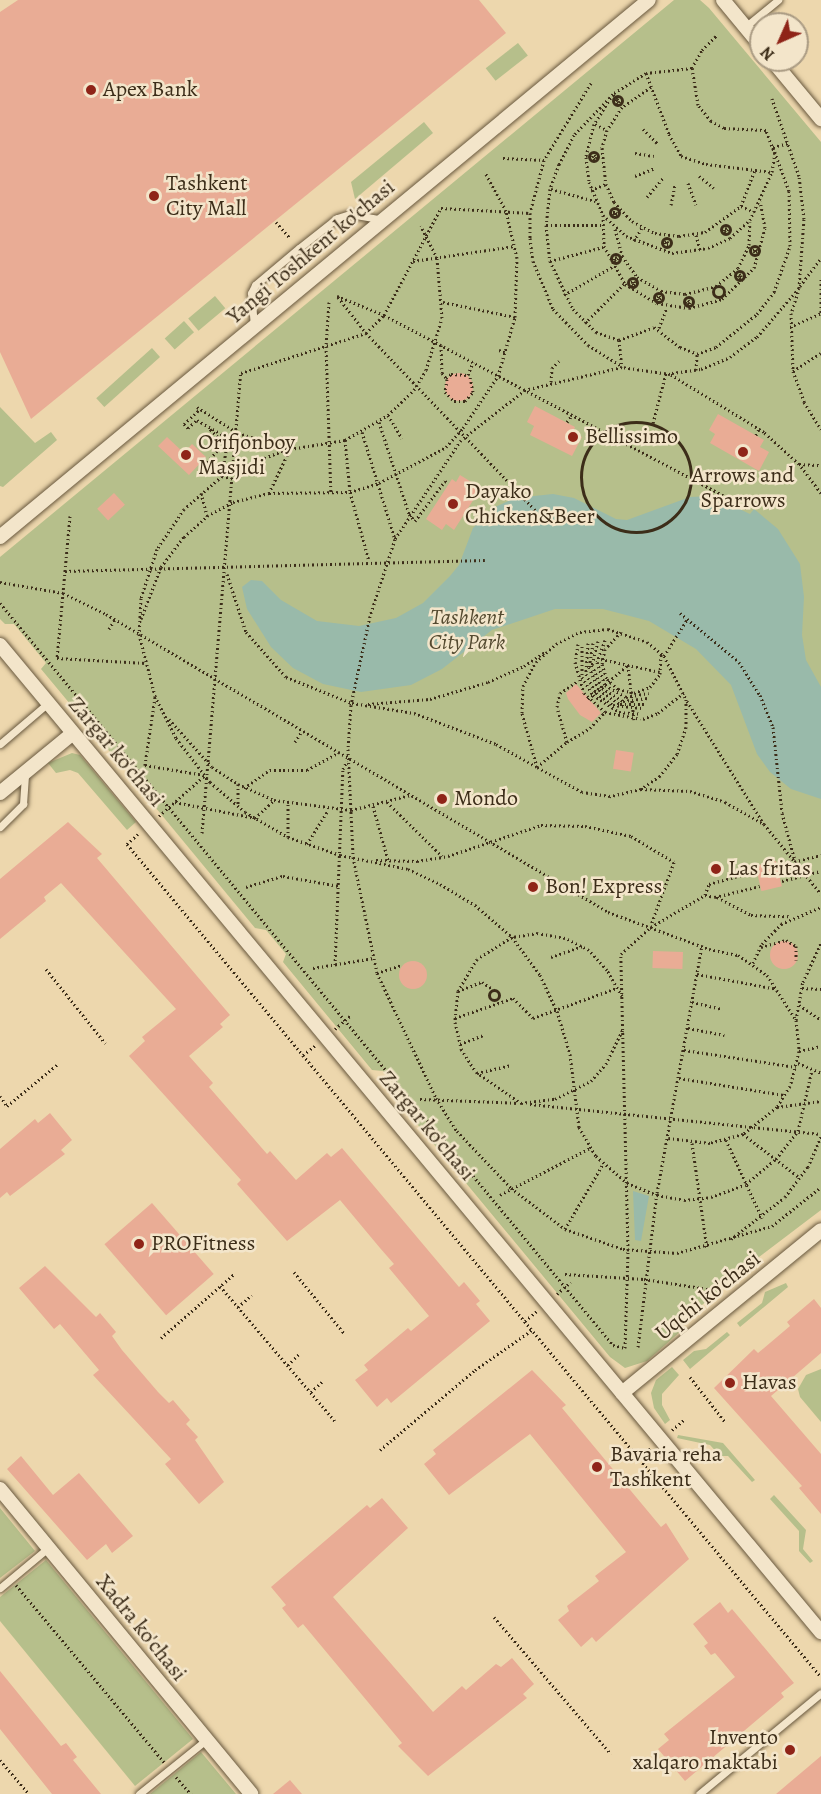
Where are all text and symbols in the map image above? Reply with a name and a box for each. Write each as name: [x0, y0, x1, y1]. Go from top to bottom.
north arrow: [749, 12, 809, 72]
text: N: [756, 41, 780, 65]
place label: Apex Bank: [103, 77, 198, 103]
marker: Apex Bank: [84, 83, 98, 97]
place label: Tashkent City Mall: [166, 170, 247, 222]
street label: Yangi Toshkent ko'chasi: [222, 174, 400, 330]
marker: Tashkent City Mall: [147, 189, 161, 203]
place label: Bellissimo: [585, 424, 678, 450]
place label: Orifjonboy Masjidi: [198, 429, 295, 481]
marker: Bellissimo: [566, 430, 580, 444]
marker: Arrows and Sparrows: [736, 445, 750, 459]
marker: Orifjonboy Masjidi: [179, 448, 193, 462]
place label: Arrows and Sparrows: [692, 462, 794, 514]
place label: Dayako Chicken&Beer: [465, 478, 595, 530]
marker: Dayako Chicken&Beer: [446, 497, 460, 511]
park label: Tashkent City Park: [429, 604, 505, 656]
street label: Zargar ko'chasi: [62, 692, 170, 812]
place label: Mondo: [454, 786, 518, 812]
marker: Mondo: [435, 792, 449, 806]
place label: Las fritas: [728, 856, 811, 882]
marker: Las fritas: [709, 862, 723, 876]
place label: Bon! Express: [545, 874, 662, 900]
marker: Bon! Express: [526, 880, 540, 894]
street label: Zargar ko'chasi: [373, 1066, 481, 1186]
place label: PROFitness: [151, 1231, 255, 1257]
marker: PROFitness: [132, 1237, 146, 1251]
street label: Uqchi ko'chasi: [650, 1246, 766, 1346]
place label: Havas: [742, 1370, 797, 1396]
marker: Havas: [723, 1376, 737, 1390]
place label: Bavaria reha Tashkent: [610, 1441, 722, 1492]
marker: Bavaria reha Tashkent: [588, 1458, 606, 1476]
street label: Xadra ko'chasi: [90, 1569, 192, 1687]
place label: Invento xalqaro maktabi: [633, 1724, 778, 1776]
marker: Invento xalqaro maktabi: [783, 1743, 797, 1757]

